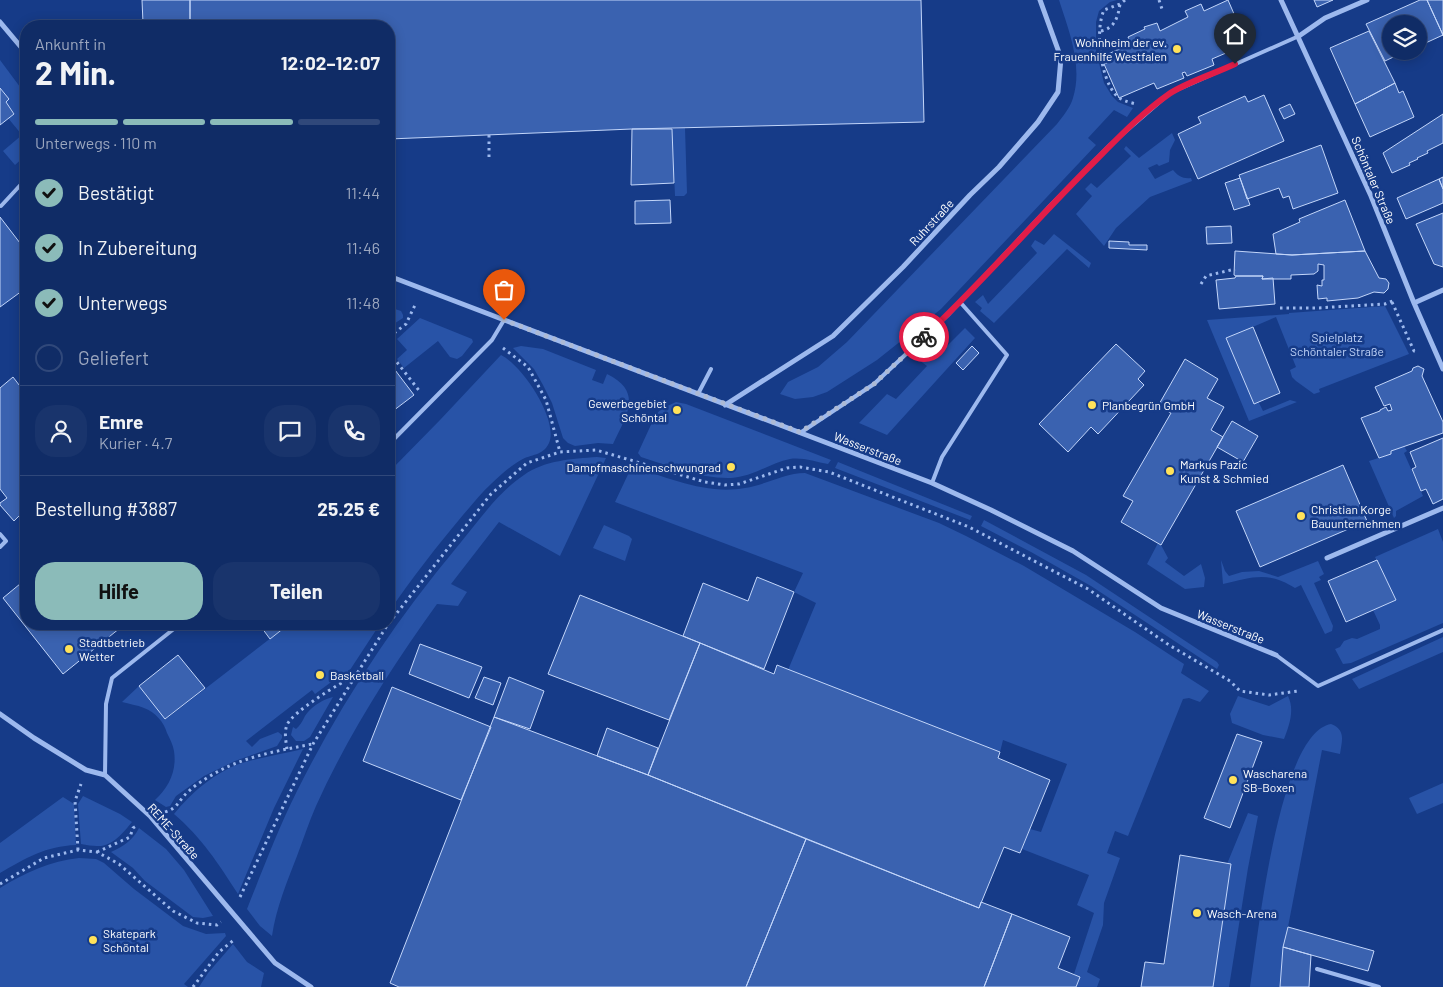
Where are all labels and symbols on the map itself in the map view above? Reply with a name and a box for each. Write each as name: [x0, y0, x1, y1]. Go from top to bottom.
pin: [1214, 13, 1256, 64]
place label: Wohnheim der ev. Frauenhilfe Westfalen: [1054, 35, 1167, 63]
marker: Wohnheim der ev. Frauenhilfe Westfalen: [1171, 43, 1183, 55]
street label: Schöntaler Straße: [1349, 134, 1399, 226]
street label: Ruhrstraße: [906, 196, 956, 248]
pin: [483, 269, 525, 320]
courier: [899, 312, 949, 362]
park label: Spielplatz Schöntaler Straße: [1290, 330, 1384, 358]
place label: Gewerbegebiet Schöntal: [588, 396, 667, 424]
place label: Planbegrün GmbH: [1102, 398, 1195, 412]
marker: Planbegrün GmbH: [1086, 399, 1098, 411]
marker: Gewerbegebiet Schöntal: [671, 404, 683, 416]
street label: Wasserstraße: [832, 429, 904, 467]
place label: Markus Pazic Kunst & Schmied: [1180, 457, 1269, 485]
place label: Dampfmaschinenschwungrad: [566, 460, 721, 474]
marker: Dampfmaschinenschwungrad: [725, 461, 737, 473]
marker: Markus Pazic Kunst & Schmied: [1164, 465, 1176, 477]
place label: Christian Korge Bauunternehmen: [1311, 502, 1401, 530]
marker: Christian Korge Bauunternehmen: [1295, 510, 1307, 522]
street label: Wasserstraße: [1195, 606, 1267, 646]
place label: Stadtbetrieb Wetter: [79, 635, 145, 663]
marker: Stadtbetrieb Wetter: [63, 643, 75, 655]
place label: Basketball: [330, 668, 384, 682]
marker: Basketball: [314, 669, 326, 681]
place label: Wascharena SB-Boxen: [1243, 766, 1307, 794]
marker: Wascharena SB-Boxen: [1227, 774, 1239, 786]
street label: REME-Straße: [145, 800, 203, 862]
place label: Wasch-Arena: [1207, 906, 1277, 920]
marker: Wasch-Arena: [1191, 907, 1203, 919]
place label: Skatepark Schöntal: [103, 926, 156, 954]
marker: Skatepark Schöntal: [87, 934, 99, 946]

